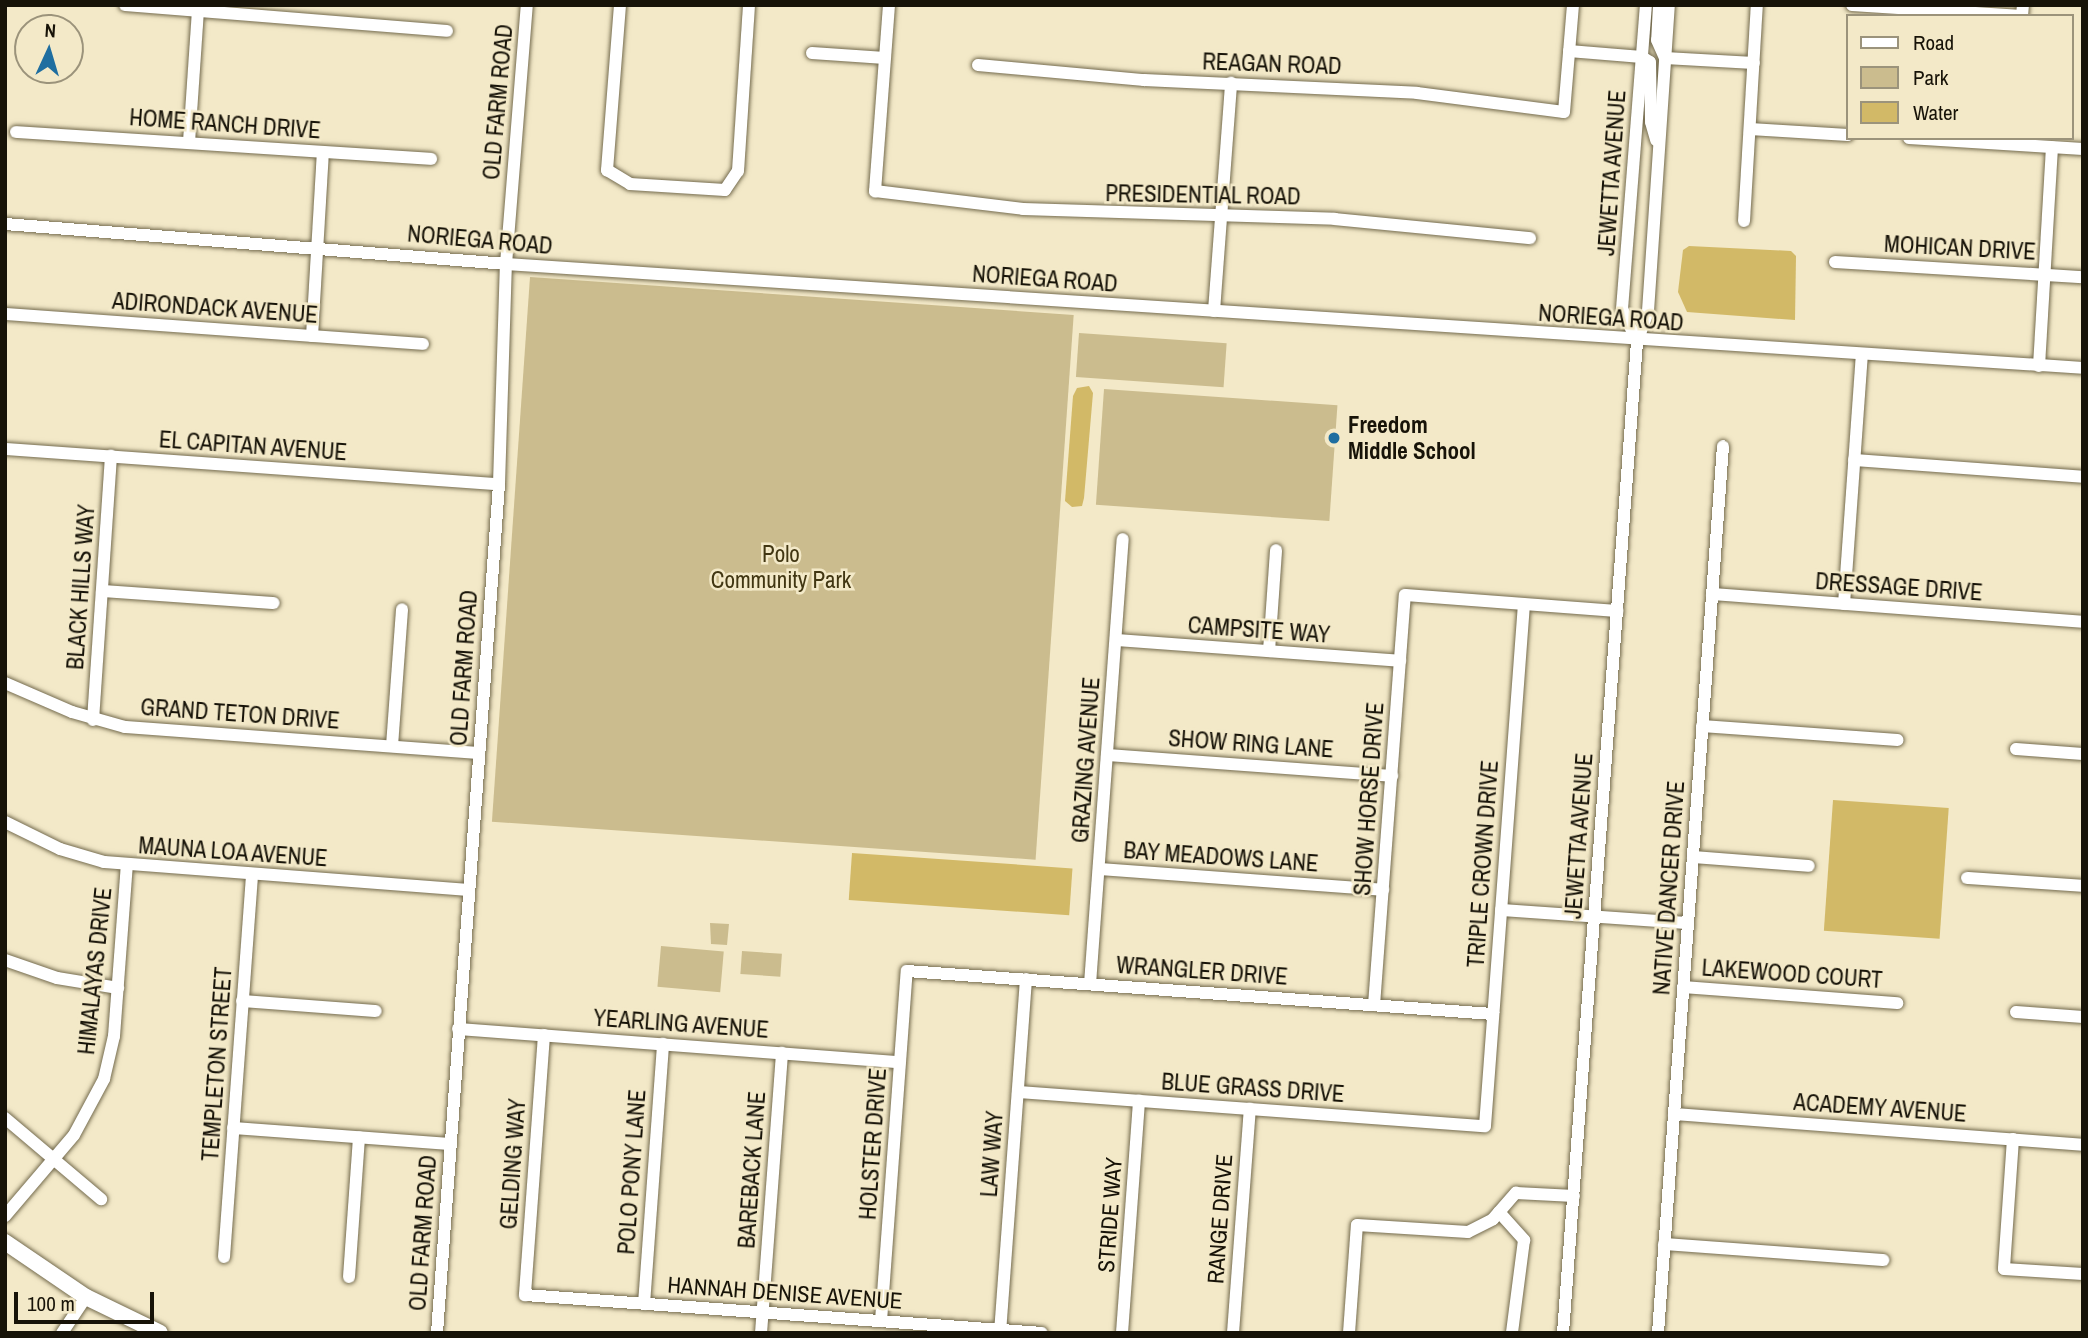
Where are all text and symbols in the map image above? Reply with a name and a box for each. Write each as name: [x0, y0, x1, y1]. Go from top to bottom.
north arrow: [14, 14, 84, 84]
legend: [1846, 14, 2074, 140]
text: N: [44, 17, 57, 43]
street label: OLD FARM ROAD: [477, 23, 519, 181]
text: Road: [1913, 28, 1954, 57]
street label: REAGAN ROAD: [1202, 48, 1342, 80]
text: Park: [1913, 63, 1948, 92]
street label: JEWETTA AVENUE: [1592, 88, 1632, 258]
text: Water: [1913, 98, 1958, 127]
street label: HOME RANCH DRIVE: [128, 104, 322, 144]
street label: PRESIDENTIAL ROAD: [1105, 179, 1301, 211]
street label: NORIEGA ROAD: [406, 220, 554, 260]
street label: MOHICAN DRIVE: [1883, 230, 2037, 266]
street label: NORIEGA ROAD: [971, 260, 1119, 298]
street label: ADIRONDACK AVENUE: [111, 287, 319, 329]
street label: NORIEGA ROAD: [1537, 299, 1685, 337]
place label: Freedom Middle School: [1348, 411, 1476, 465]
street label: EL CAPITAN AVENUE: [157, 426, 349, 466]
marker: Freedom Middle School: [1326, 430, 1342, 446]
street label: BLACK HILLS WAY: [61, 503, 101, 671]
park label: Polo Community Park: [711, 540, 851, 594]
street label: DRESSAGE DRIVE: [1814, 567, 1984, 607]
street label: OLD FARM ROAD: [445, 589, 483, 747]
street label: CAMPSITE WAY: [1187, 611, 1331, 649]
street label: GRAZING AVENUE: [1066, 676, 1106, 844]
street label: GRAND TETON DRIVE: [139, 693, 341, 735]
street label: SHOW HORSE DRIVE: [1348, 701, 1390, 897]
street label: SHOW RING LANE: [1167, 724, 1335, 764]
street label: JEWETTA AVENUE: [1559, 751, 1599, 921]
street label: TRIPLE CROWN DRIVE: [1462, 760, 1504, 968]
street label: NATIVE DANCER DRIVE: [1648, 780, 1690, 996]
street label: MAUNA LOA AVENUE: [136, 832, 330, 872]
street label: BAY MEADOWS LANE: [1122, 836, 1320, 878]
street label: HIMALAYAS DRIVE: [72, 886, 118, 1056]
street label: WRANGLER DRIVE: [1115, 951, 1289, 991]
street label: LAKEWOOD COURT: [1701, 954, 1883, 994]
street label: TEMPLETON STREET: [196, 966, 238, 1162]
street label: YEARLING AVENUE: [592, 1004, 770, 1044]
street label: HOLSTER DRIVE: [854, 1067, 892, 1221]
street label: BLUE GRASS DRIVE: [1161, 1068, 1345, 1108]
street label: POLO PONY LANE: [612, 1088, 652, 1256]
street label: ACADEMY AVENUE: [1792, 1088, 1968, 1128]
street label: BAREBACK LANE: [733, 1091, 771, 1249]
street label: GELDING WAY: [495, 1098, 531, 1230]
street label: LAW WAY: [975, 1110, 1009, 1198]
street label: RANGE DRIVE: [1202, 1153, 1238, 1285]
street label: OLD FARM ROAD: [404, 1154, 442, 1312]
street label: STRIDE WAY: [1092, 1157, 1128, 1273]
street label: HANNAH DENISE AVENUE: [666, 1271, 904, 1315]
scale bar: [18, 1278, 158, 1322]
text: 100 m: [27, 1289, 75, 1318]

